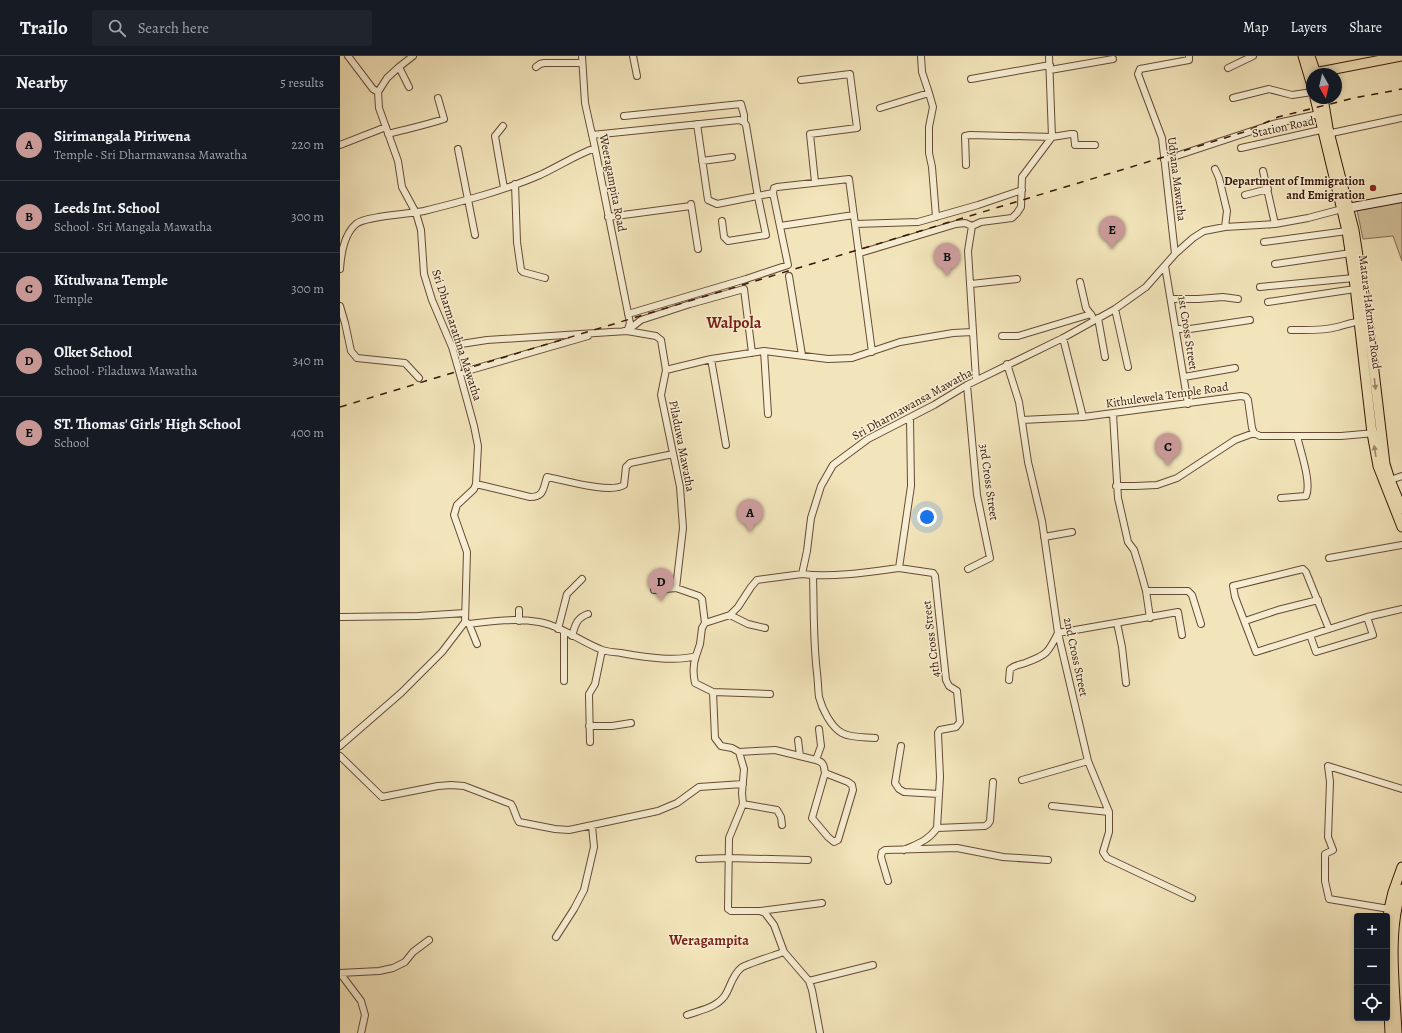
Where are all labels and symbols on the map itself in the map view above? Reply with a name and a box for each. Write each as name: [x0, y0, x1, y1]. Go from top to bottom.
north arrow: [1306, 68, 1342, 104]
street label: Station Road: [1250, 112, 1316, 141]
street label: Weeragampita Road: [595, 132, 630, 234]
street label: Udyana Mawatha: [1164, 136, 1190, 222]
place label: Department of Immigration and Emigration: [1224, 173, 1365, 203]
marker: Department of Immigration and Emigration: [1368, 183, 1378, 193]
pin: E: [1099, 216, 1125, 249]
pin: B: [934, 243, 960, 276]
street label: Matara-Hakmana Road: [1355, 254, 1385, 371]
street label: Sri Dharmarathna Mawatha: [428, 267, 486, 403]
street label: 1st Cross Street: [1174, 295, 1202, 371]
district label: Walpola: [706, 312, 762, 334]
street label: Sri Dharmawansa Mawatha: [849, 364, 975, 444]
street label: Kithulewela Temple Road: [1105, 378, 1230, 412]
one-way arrow: [1372, 378, 1378, 390]
street label: Piladuwa Mawatha: [665, 399, 699, 493]
pin: C: [1155, 433, 1181, 466]
street label: 3rd Cross Street: [976, 442, 1002, 522]
one-way arrow: [1372, 445, 1378, 457]
pin: A: [737, 499, 763, 532]
your location: [917, 507, 937, 527]
pin: D: [648, 568, 674, 601]
street label: 4th Cross Street: [918, 600, 944, 678]
street label: 2nd Cross Street: [1060, 616, 1092, 698]
district label: Weragampita: [668, 931, 749, 950]

